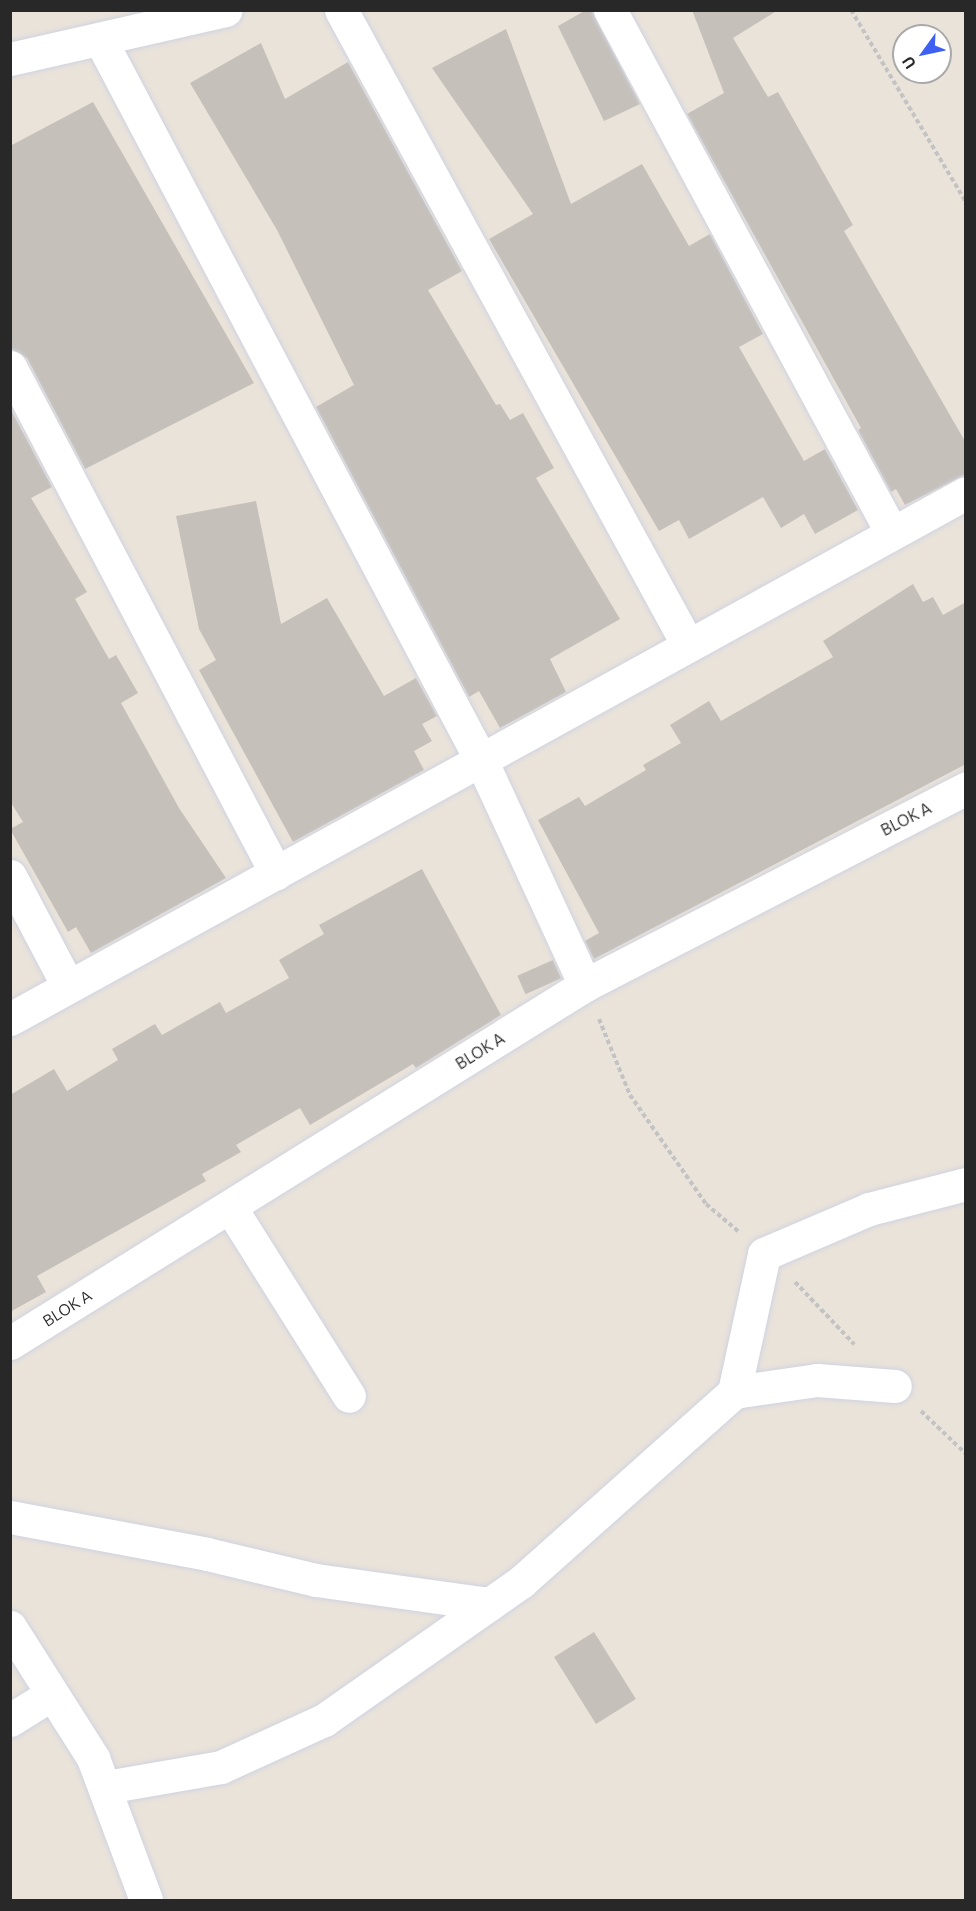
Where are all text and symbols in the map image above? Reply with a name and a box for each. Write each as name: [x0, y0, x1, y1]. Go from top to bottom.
north arrow: [892, 24, 952, 84]
text: U: [898, 53, 919, 72]
street label: BLOK A: [878, 798, 934, 840]
street label: BLOK A: [452, 1029, 508, 1073]
street label: BLOK A: [39, 1286, 95, 1330]

